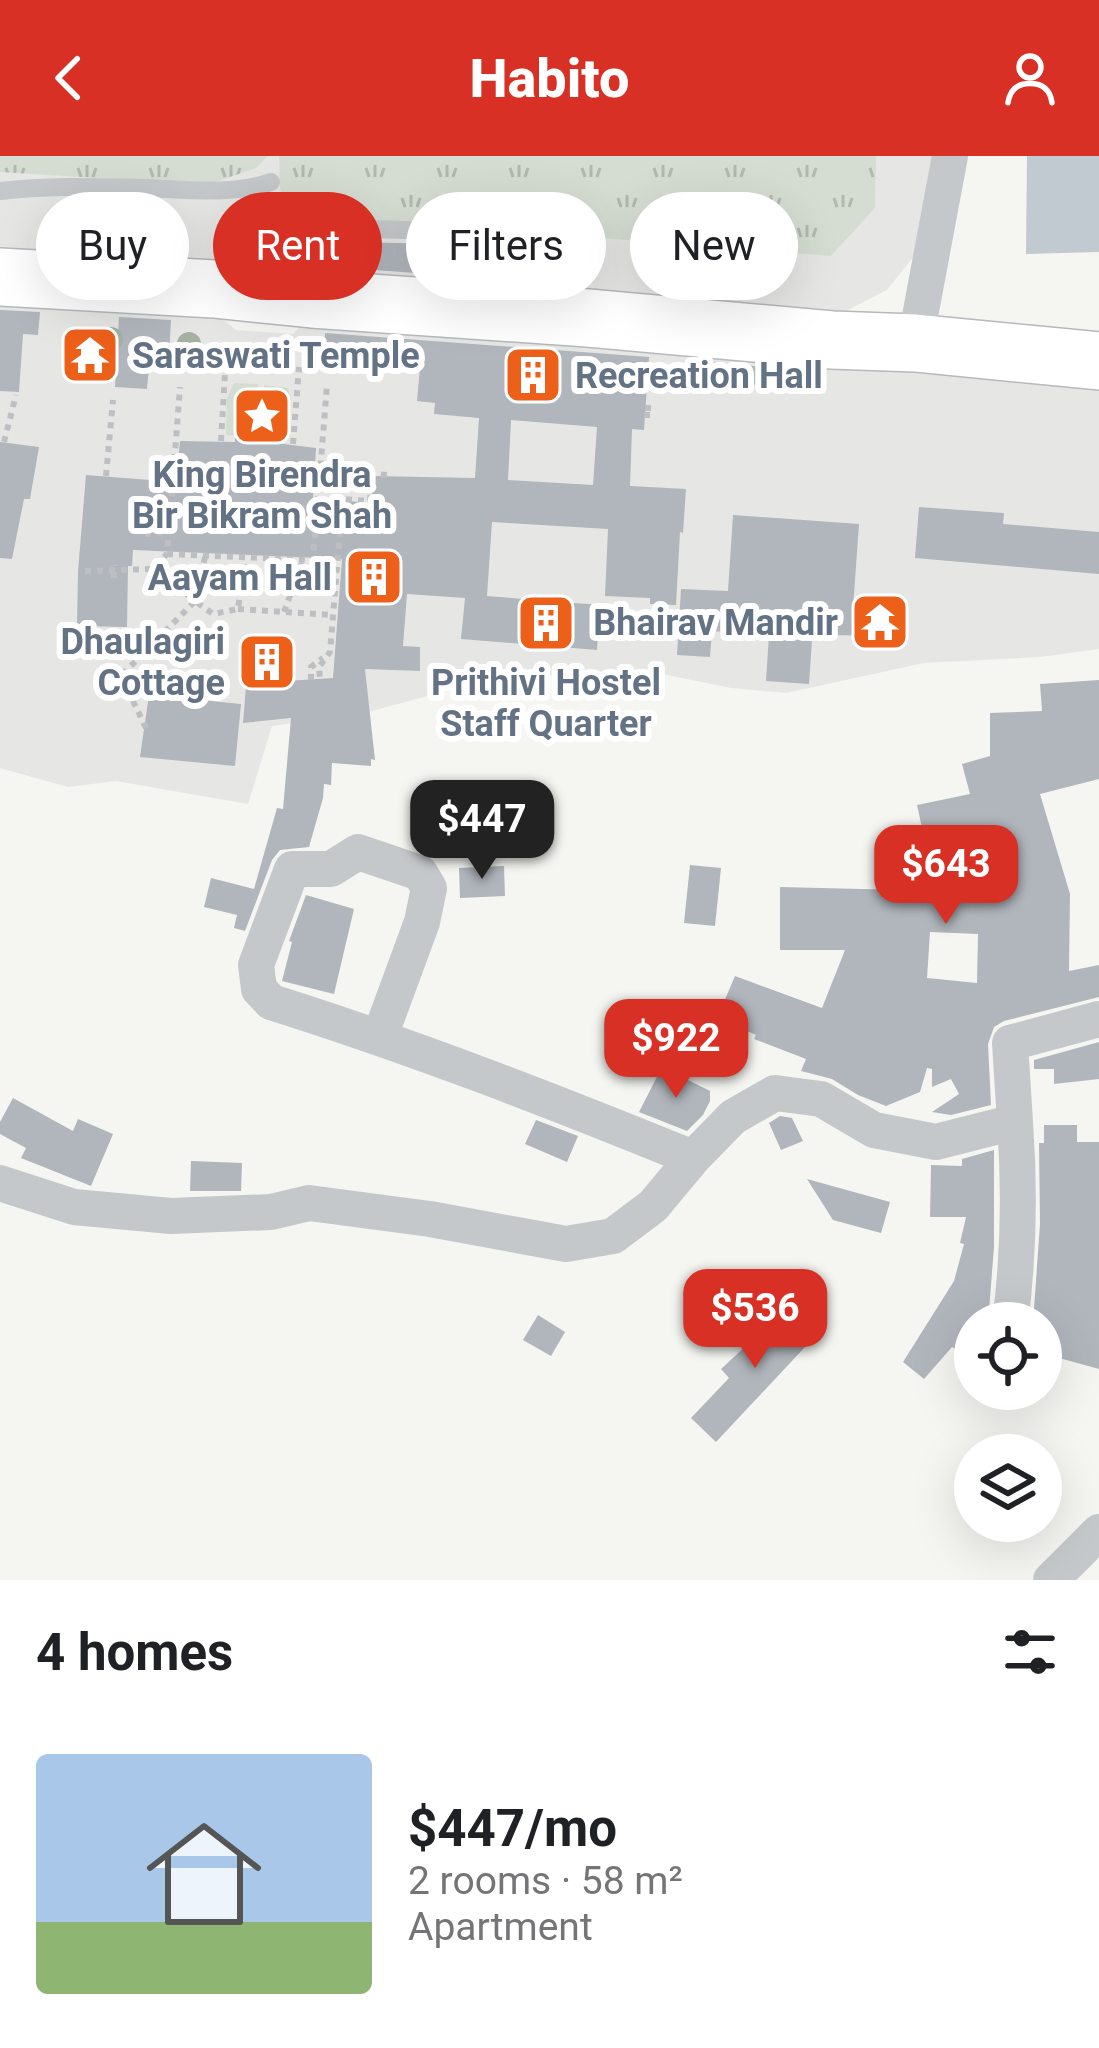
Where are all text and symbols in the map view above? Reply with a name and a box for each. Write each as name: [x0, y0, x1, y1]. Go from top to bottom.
icon: back: [36, 45, 102, 111]
icon: person: [997, 45, 1063, 111]
text: Habito: [470, 47, 629, 110]
chip: Buy: [36, 192, 189, 300]
chip: Rent: [213, 192, 382, 300]
chip: Filters: [406, 192, 606, 300]
chip: New: [630, 192, 798, 300]
temple icon: Saraswati Temple: [59, 324, 121, 386]
place label: Saraswati Temple: [132, 335, 420, 377]
building icon: Recreation Hall: [502, 344, 564, 406]
place label: Recreation Hall: [575, 355, 823, 397]
place icon: King Birendra Bir Bikram Shah: [231, 385, 293, 447]
place label: King Birendra Bir Bikram Shah: [132, 454, 392, 537]
building icon: Aayam Hall: [343, 546, 405, 608]
place label: Aayam Hall: [148, 557, 332, 599]
temple icon: Bhairav Mandir: [849, 591, 911, 653]
building icon: Prithivi Hostel Staff Quarter: [515, 592, 577, 654]
place label: Bhairav Mandir: [593, 602, 838, 644]
place label: Dhaulagiri Cottage: [60, 621, 225, 704]
building icon: Dhaulagiri Cottage: [236, 631, 298, 693]
place label: Prithivi Hostel Staff Quarter: [431, 662, 661, 745]
pin: $447: [411, 780, 553, 882]
text: $447: [437, 796, 527, 842]
pin: $643: [875, 825, 1017, 927]
text: $643: [901, 841, 991, 887]
pin: $922: [605, 999, 747, 1101]
text: $922: [631, 1015, 721, 1061]
pin: $536: [684, 1269, 826, 1371]
text: $536: [710, 1285, 800, 1331]
map controls: [954, 1302, 1062, 1542]
button: locate: [954, 1302, 1062, 1410]
button: layers: [954, 1434, 1062, 1542]
icon: filters: [997, 1619, 1063, 1685]
text: 4 homes: [36, 1623, 233, 1682]
text: $447/mo: [408, 1799, 617, 1858]
icon: home: [132, 1802, 276, 1946]
text: 2 rooms · 58 m²: [408, 1858, 683, 1904]
text: Apartment: [408, 1904, 593, 1950]

